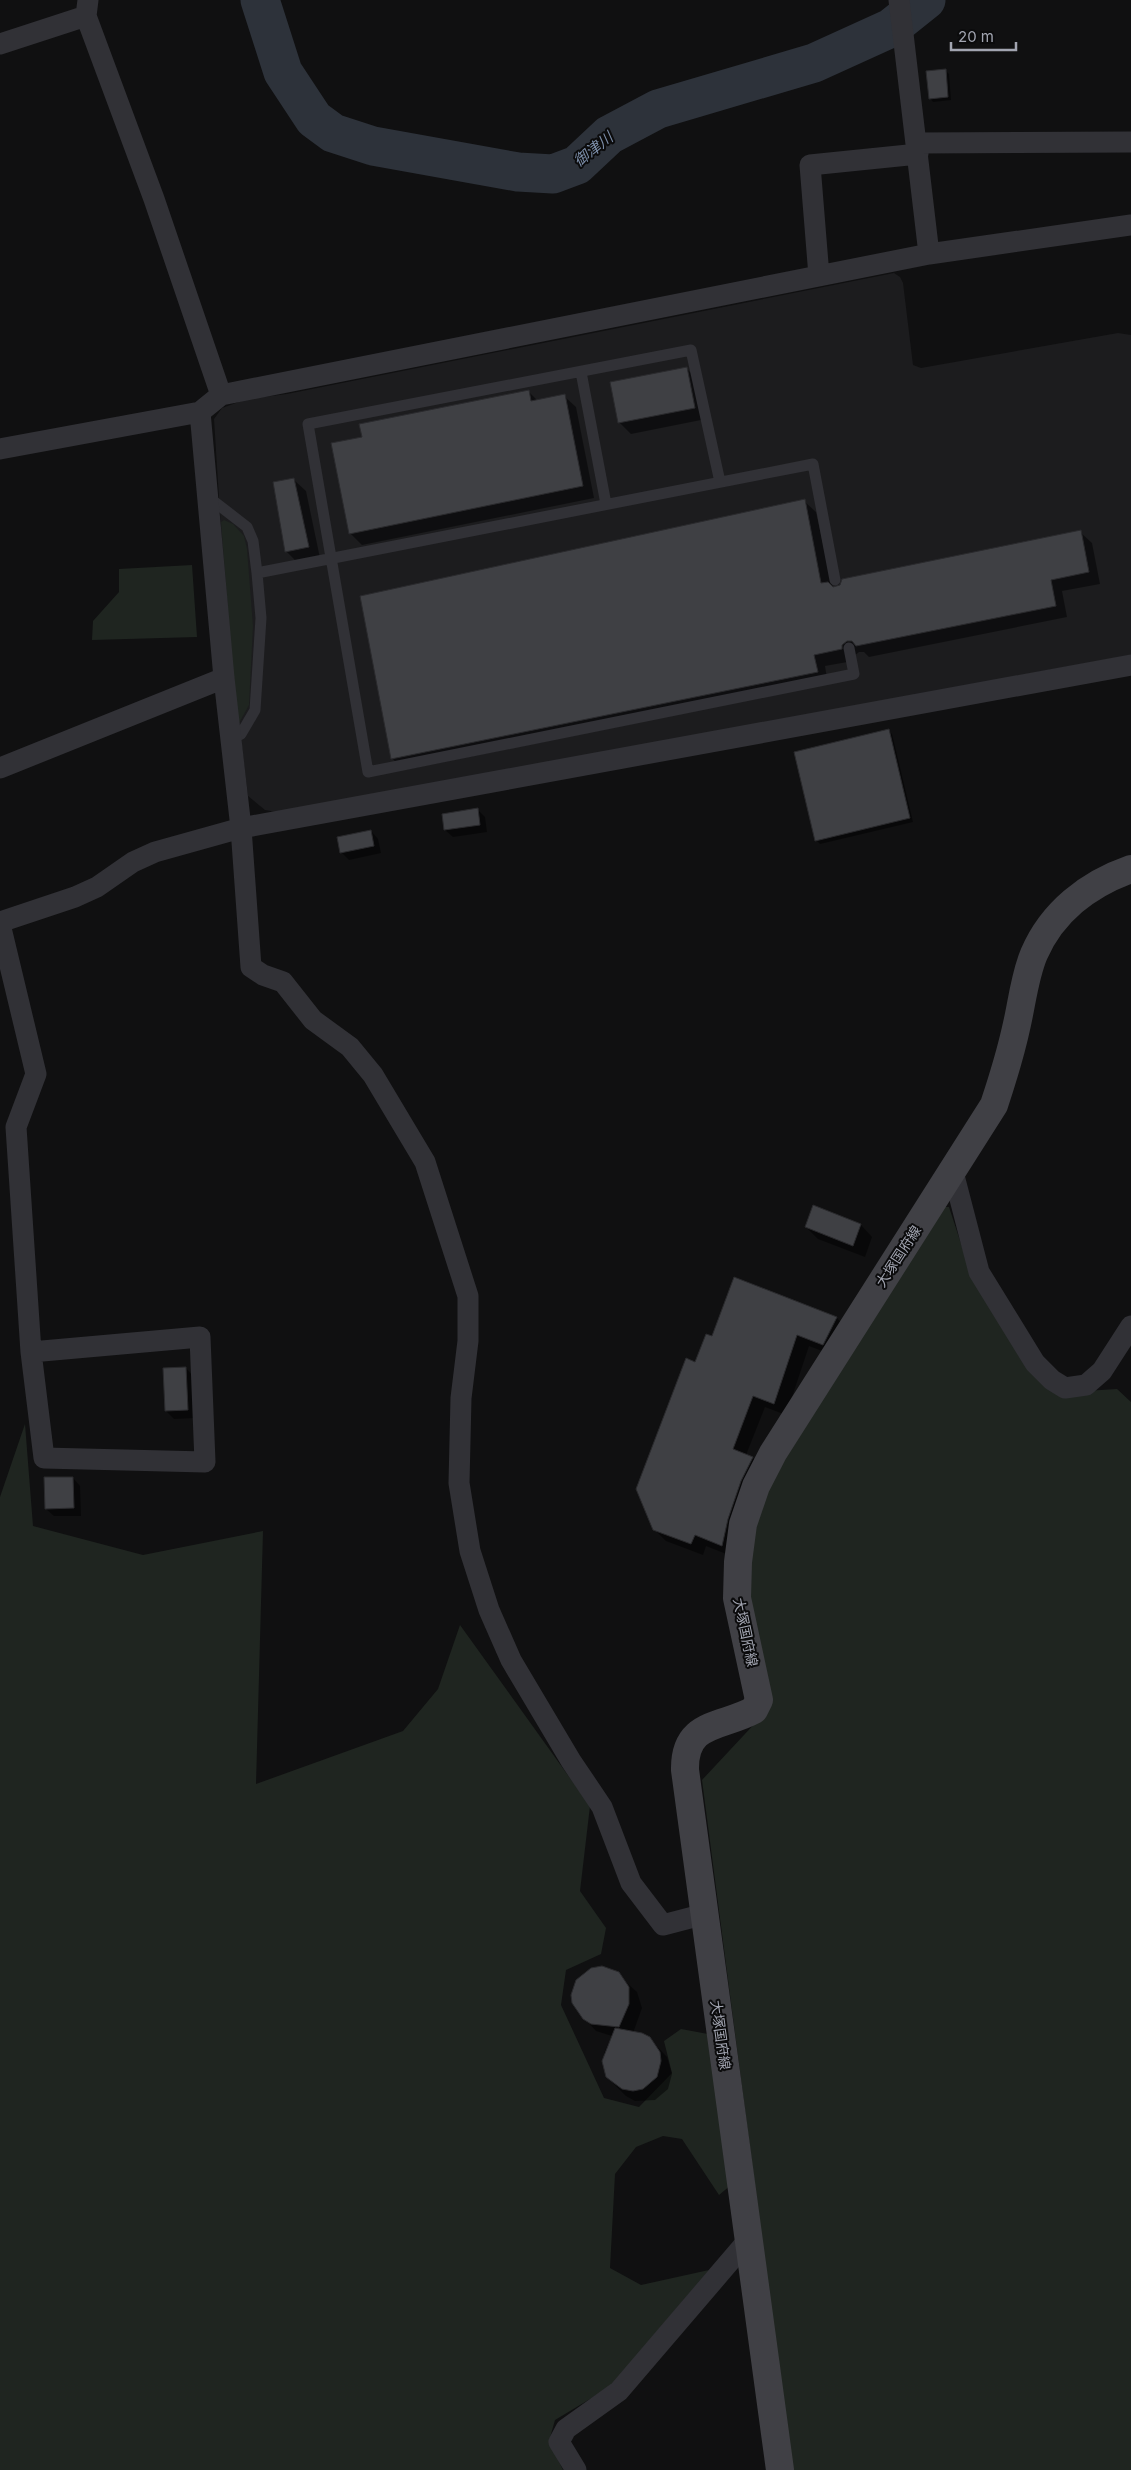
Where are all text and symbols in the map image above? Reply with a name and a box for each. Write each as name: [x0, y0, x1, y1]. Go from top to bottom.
scale bar: [951, 20, 1016, 52]
text: 20 m: [958, 27, 994, 46]
water label: 御津川: [569, 126, 618, 170]
street label: 大塚国府線: [872, 1222, 924, 1290]
street label: 大塚国府線: [730, 1596, 762, 1668]
street label: 大塚国府線: [708, 1999, 734, 2071]

